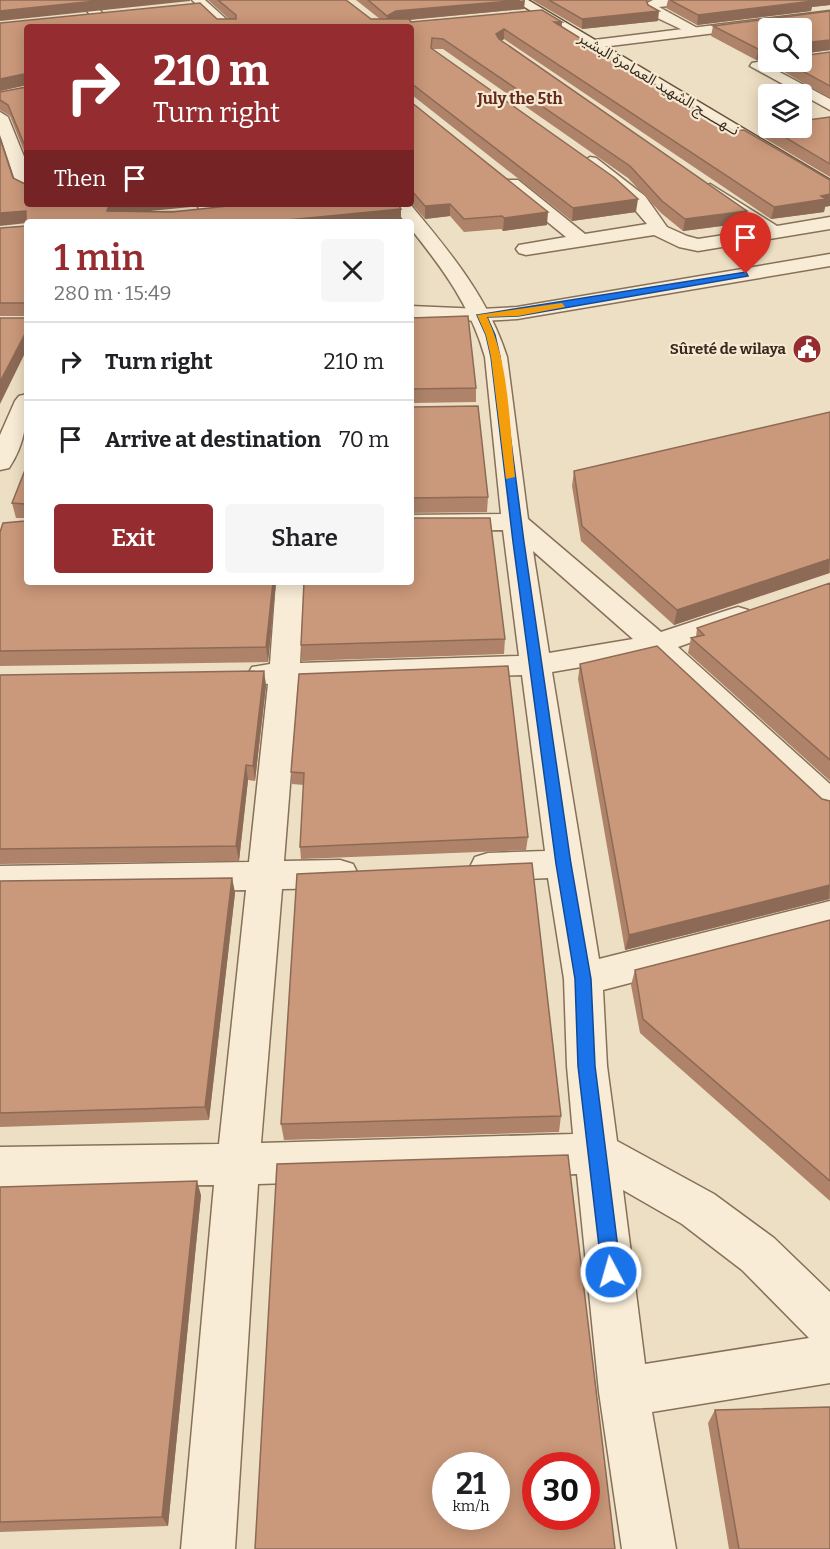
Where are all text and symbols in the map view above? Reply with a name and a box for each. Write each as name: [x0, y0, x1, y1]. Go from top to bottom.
map controls: [758, 18, 812, 138]
button: search: [758, 18, 812, 72]
street label: نــهـــــج الشهيد العمامرة البشير: [573, 28, 743, 142]
text: 210 m: [153, 46, 269, 96]
icon: right: [54, 48, 132, 126]
button: layers: [758, 84, 812, 138]
district label: July the 5th: [476, 89, 563, 108]
text: Turn right: [153, 97, 280, 129]
icon: arrive: [118, 162, 151, 195]
text: Then: [54, 165, 106, 192]
pin: [720, 212, 771, 274]
icon: arrive: [729, 221, 762, 254]
text: 1 min: [54, 236, 145, 280]
button: close: [321, 239, 384, 302]
text: 280 m · 15:49: [54, 281, 171, 305]
public building icon: Sûreté de wilaya: [791, 333, 823, 365]
place label: Sûreté de wilaya: [670, 340, 787, 358]
icon: right: [54, 345, 87, 378]
text: Turn right: [105, 348, 213, 375]
text: 210 m: [324, 348, 384, 375]
icon: arrive: [54, 423, 87, 456]
text: Arrive at destination: [105, 426, 321, 453]
text: 70 m: [339, 426, 389, 453]
button: Exit: [54, 504, 213, 573]
button: Share: [225, 504, 384, 573]
position arrow: [579, 1240, 643, 1304]
speed limit sign: 30: [522, 1452, 600, 1530]
text: 21: [456, 1466, 486, 1502]
text: km/h: [452, 1497, 490, 1515]

